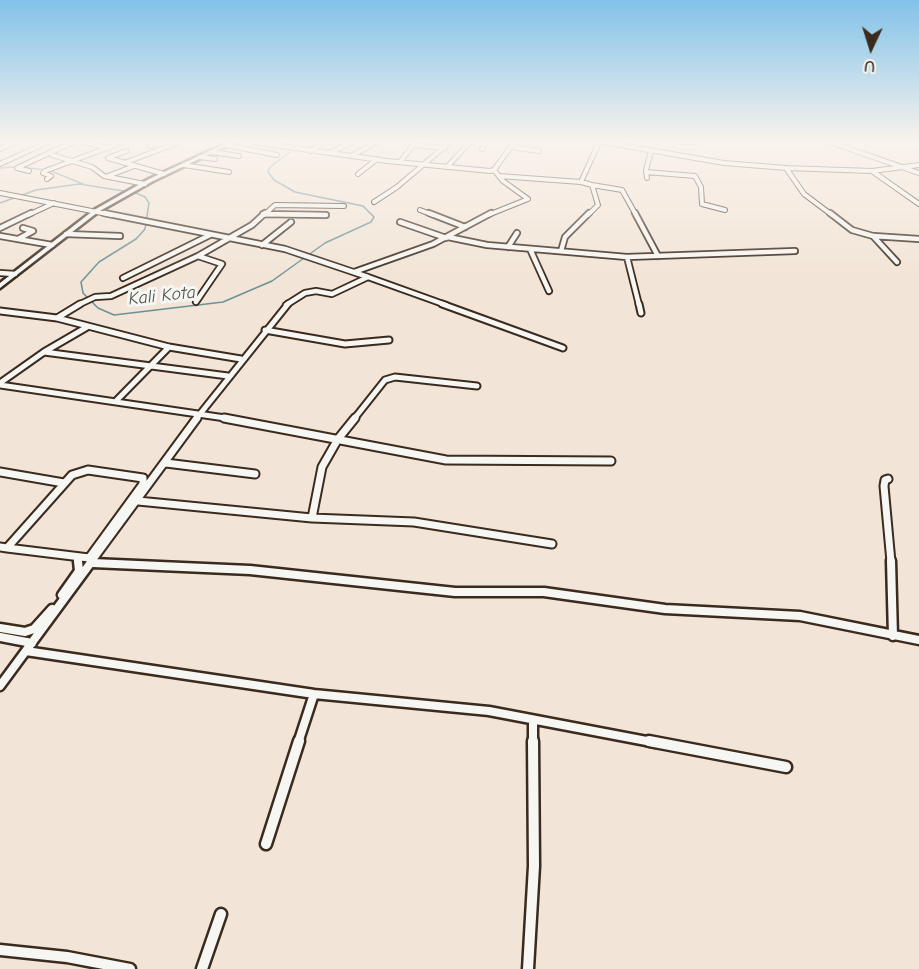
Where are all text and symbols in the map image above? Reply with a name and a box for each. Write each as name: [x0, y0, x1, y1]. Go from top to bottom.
north arrow: [841, 18, 901, 78]
text: U: [864, 57, 876, 75]
water label: Kali Kota: [127, 282, 197, 310]

